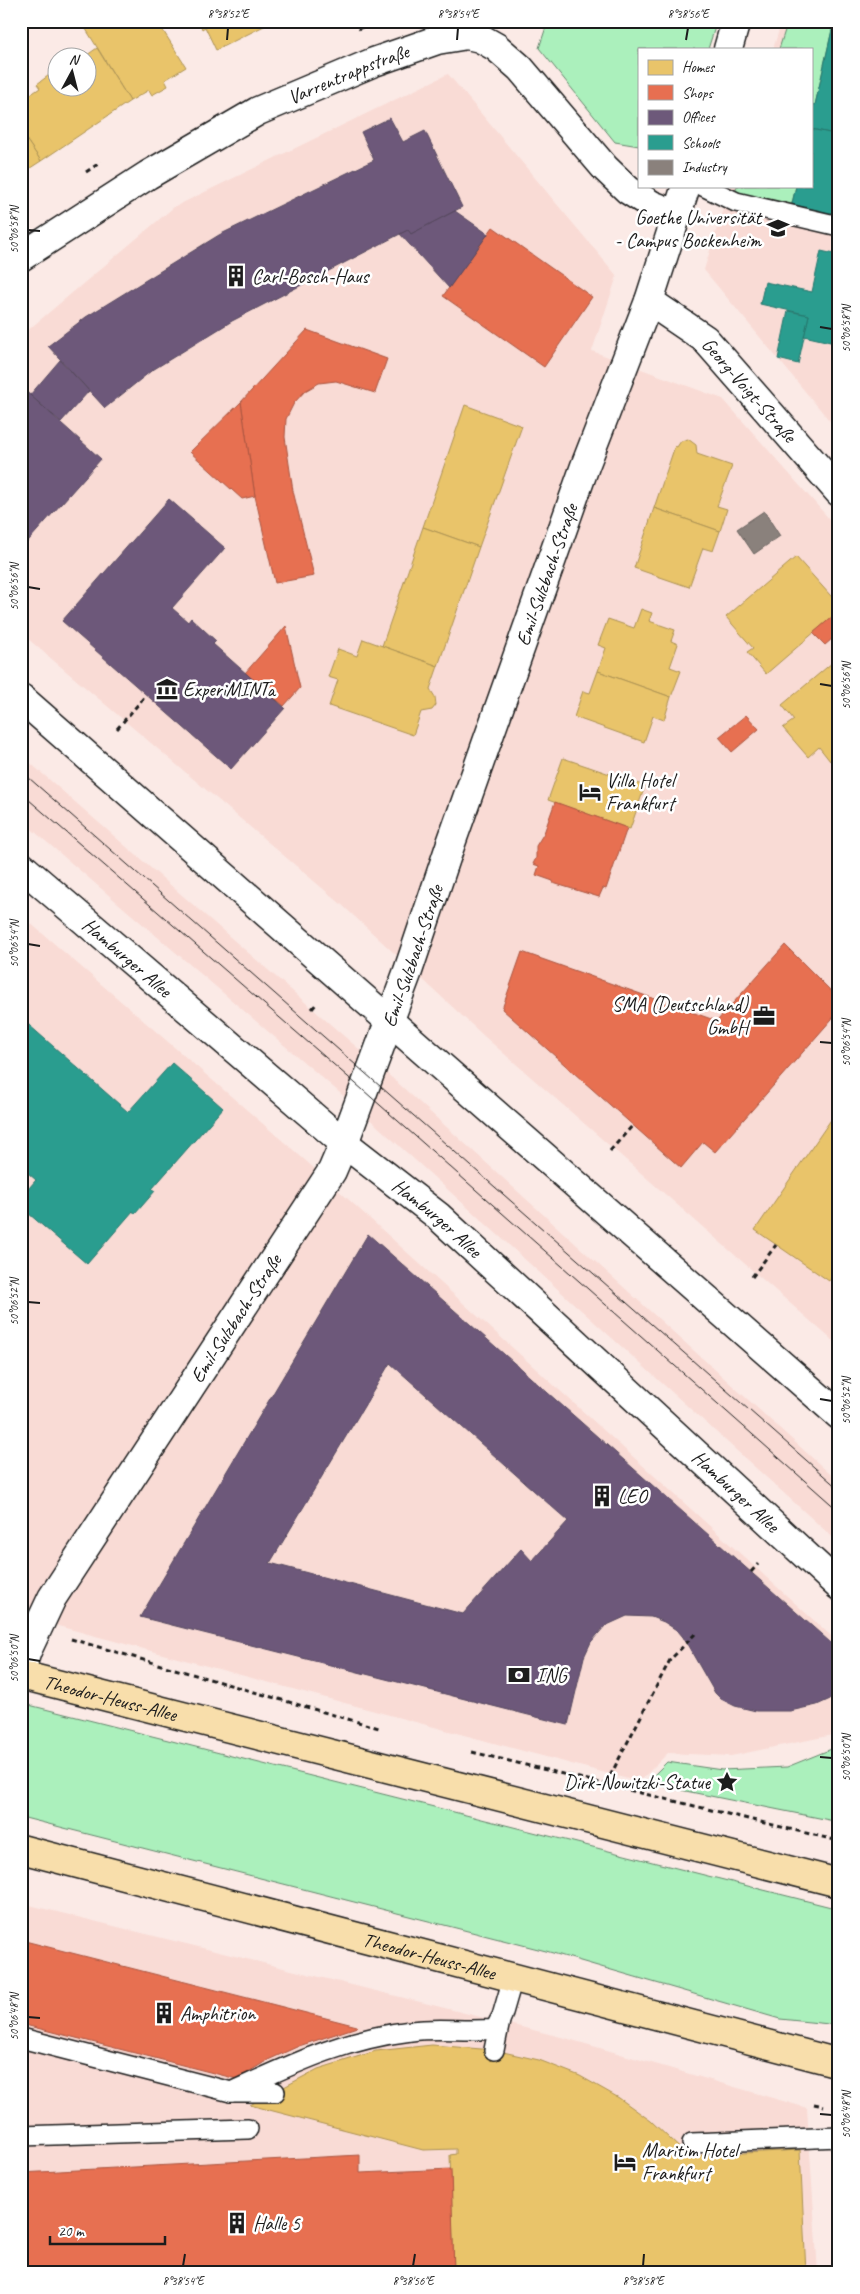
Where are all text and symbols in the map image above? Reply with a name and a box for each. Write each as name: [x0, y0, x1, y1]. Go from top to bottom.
text: 8°38'52"E: [208, 6, 250, 22]
text: 8°38'54"E: [438, 6, 480, 22]
text: 8°38'56"E: [668, 6, 710, 22]
street label: Varrentrappstraße: [284, 38, 414, 110]
north arrow: [48, 48, 98, 98]
legend: [638, 48, 812, 188]
text: N: [68, 51, 81, 69]
text: Homes: [682, 58, 716, 77]
text: Shops: [682, 84, 715, 103]
text: Offices: [682, 108, 716, 127]
text: Schools: [682, 134, 721, 153]
text: Industry: [682, 158, 729, 177]
text: 50°06'58"N: [6, 205, 22, 254]
place label: Goethe Universität - Campus Bockenheim: [615, 205, 763, 253]
school or university icon: Goethe Universität - Campus Bockenheim: [765, 215, 791, 241]
building icon: Carl-Bosch-Haus: [223, 263, 249, 289]
place label: Carl-Bosch-Haus: [252, 264, 371, 289]
text: 50°06'58"N: [838, 304, 854, 353]
street label: Georg-Voigt-Straße: [696, 332, 803, 449]
street label: Emil-Sulzbach-Straße: [510, 499, 584, 649]
text: 50°06'56"N: [6, 562, 22, 611]
text: 50°06'56"N: [838, 661, 854, 710]
museum icon: ExperiMINTa: [154, 676, 180, 702]
place label: ExperiMINTa: [183, 677, 277, 702]
place label: Villa Hotel Frankfurt: [606, 768, 678, 816]
hotel icon: Villa Hotel Frankfurt: [577, 779, 603, 805]
street label: Emil-Sulzbach-Straße: [376, 880, 450, 1030]
street label: Hamburger Allee: [77, 912, 178, 1004]
text: 50°06'54"N: [6, 919, 22, 968]
place label: SMA (Deutschland) GmbH: [612, 992, 751, 1040]
office icon: SMA (Deutschland) GmbH: [751, 1003, 777, 1029]
text: 50°06'54"N: [838, 1018, 854, 1067]
street label: Hamburger Allee: [387, 1173, 488, 1264]
street label: Emil-Sulzbach-Straße: [185, 1248, 288, 1388]
text: 50°06'52"N: [6, 1277, 22, 1326]
text: 50°06'52"N: [838, 1376, 854, 1425]
street label: Hamburger Allee: [687, 1445, 786, 1539]
building icon: LEO: [589, 1483, 615, 1509]
place label: LEO: [618, 1484, 649, 1509]
text: 50°06'50"N: [6, 1634, 22, 1683]
bank icon: ING: [506, 1662, 532, 1688]
place label: ING: [536, 1663, 568, 1688]
street label: Theodor-Heuss-Allee: [41, 1669, 181, 1727]
text: 50°06'50"N: [838, 1733, 854, 1782]
place icon: Dirk-Nowitzki-Statue: [714, 1769, 740, 1795]
place label: Dirk-Nowitzki-Statue: [564, 1770, 711, 1795]
street label: Theodor-Heuss-Allee: [360, 1927, 500, 1986]
text: 50°06'48"N: [6, 1992, 22, 2041]
building icon: Amphitrion: [151, 2000, 177, 2026]
place label: Amphitrion: [180, 2001, 256, 2026]
text: 50°06'48"N: [838, 2090, 854, 2139]
place label: Maritim Hotel Frankfurt: [642, 2138, 741, 2186]
hotel icon: Maritim Hotel Frankfurt: [612, 2149, 638, 2175]
building icon: Halle 5: [224, 2210, 250, 2236]
place label: Halle 5: [253, 2211, 301, 2236]
scale bar: [50, 2214, 165, 2246]
text: 20 m: [58, 2222, 85, 2241]
text: 8°38'54"E: [163, 2273, 205, 2289]
text: 8°38'56"E: [393, 2273, 435, 2289]
text: 8°38'58"E: [623, 2273, 665, 2289]

